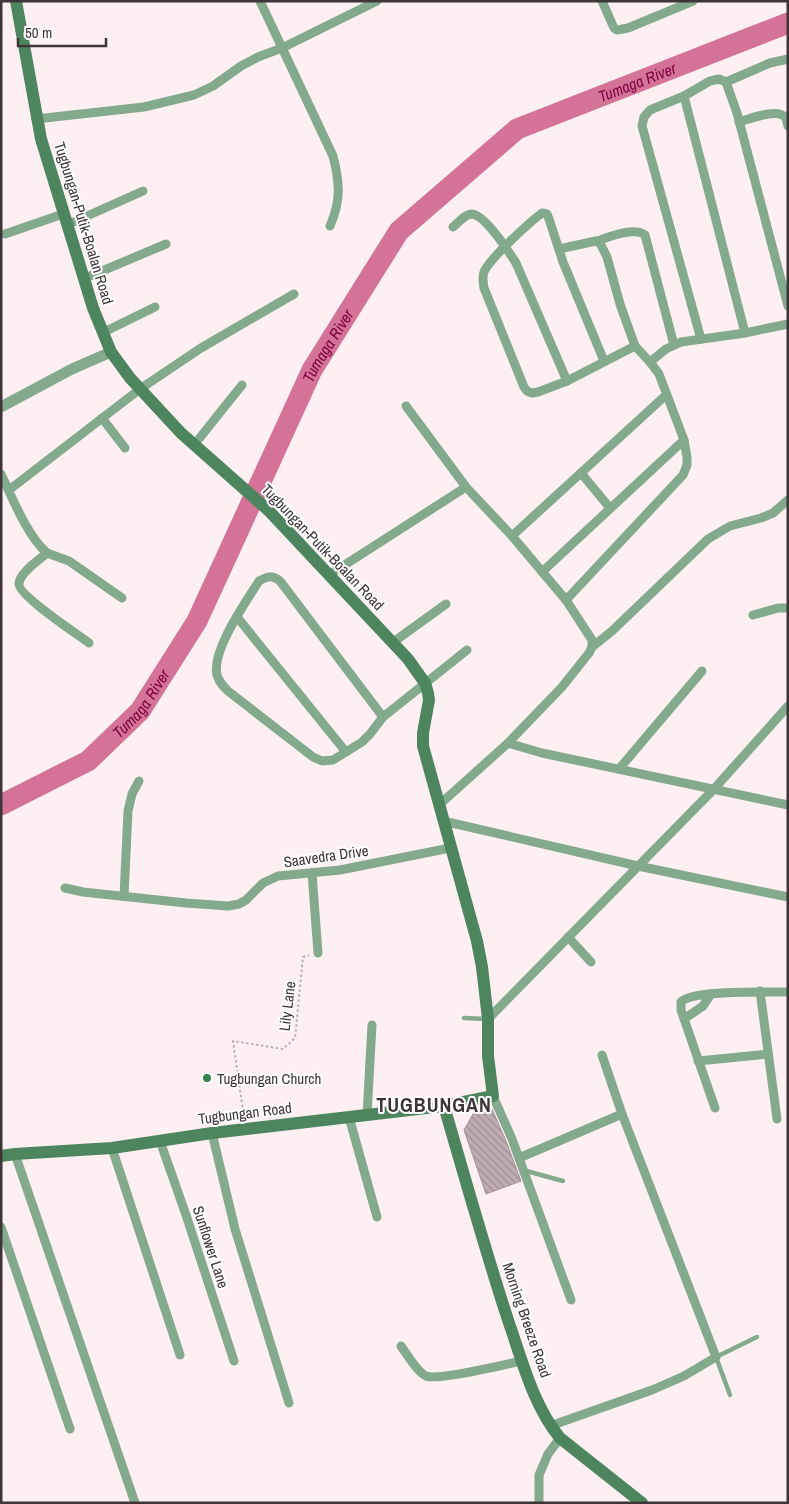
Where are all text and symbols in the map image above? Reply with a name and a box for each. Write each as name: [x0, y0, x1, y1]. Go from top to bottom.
scale bar: [18, 15, 105, 47]
text: 50 m: [25, 22, 52, 43]
water label: Tumaga River: [595, 57, 680, 107]
street label: Tugbungan-Putik-Boalan Road: [49, 139, 119, 307]
water label: Tumaga River: [297, 304, 359, 386]
street label: Tugbungan-Putik-Boalan Road: [257, 479, 389, 615]
water label: Tumaga River: [107, 665, 175, 743]
street label: Saavedra Drive: [282, 840, 370, 872]
street label: Lily Lane: [274, 980, 300, 1032]
place label: Tugbungan Church: [217, 1068, 321, 1089]
marker: Tugbungan Church: [201, 1072, 213, 1084]
district label: TUGBUNGAN: [376, 1091, 492, 1118]
street label: Tugbungan Road: [197, 1097, 293, 1129]
street label: Sunflower Lane: [188, 1203, 234, 1291]
street label: Morning Breeze Road: [497, 1260, 557, 1380]

